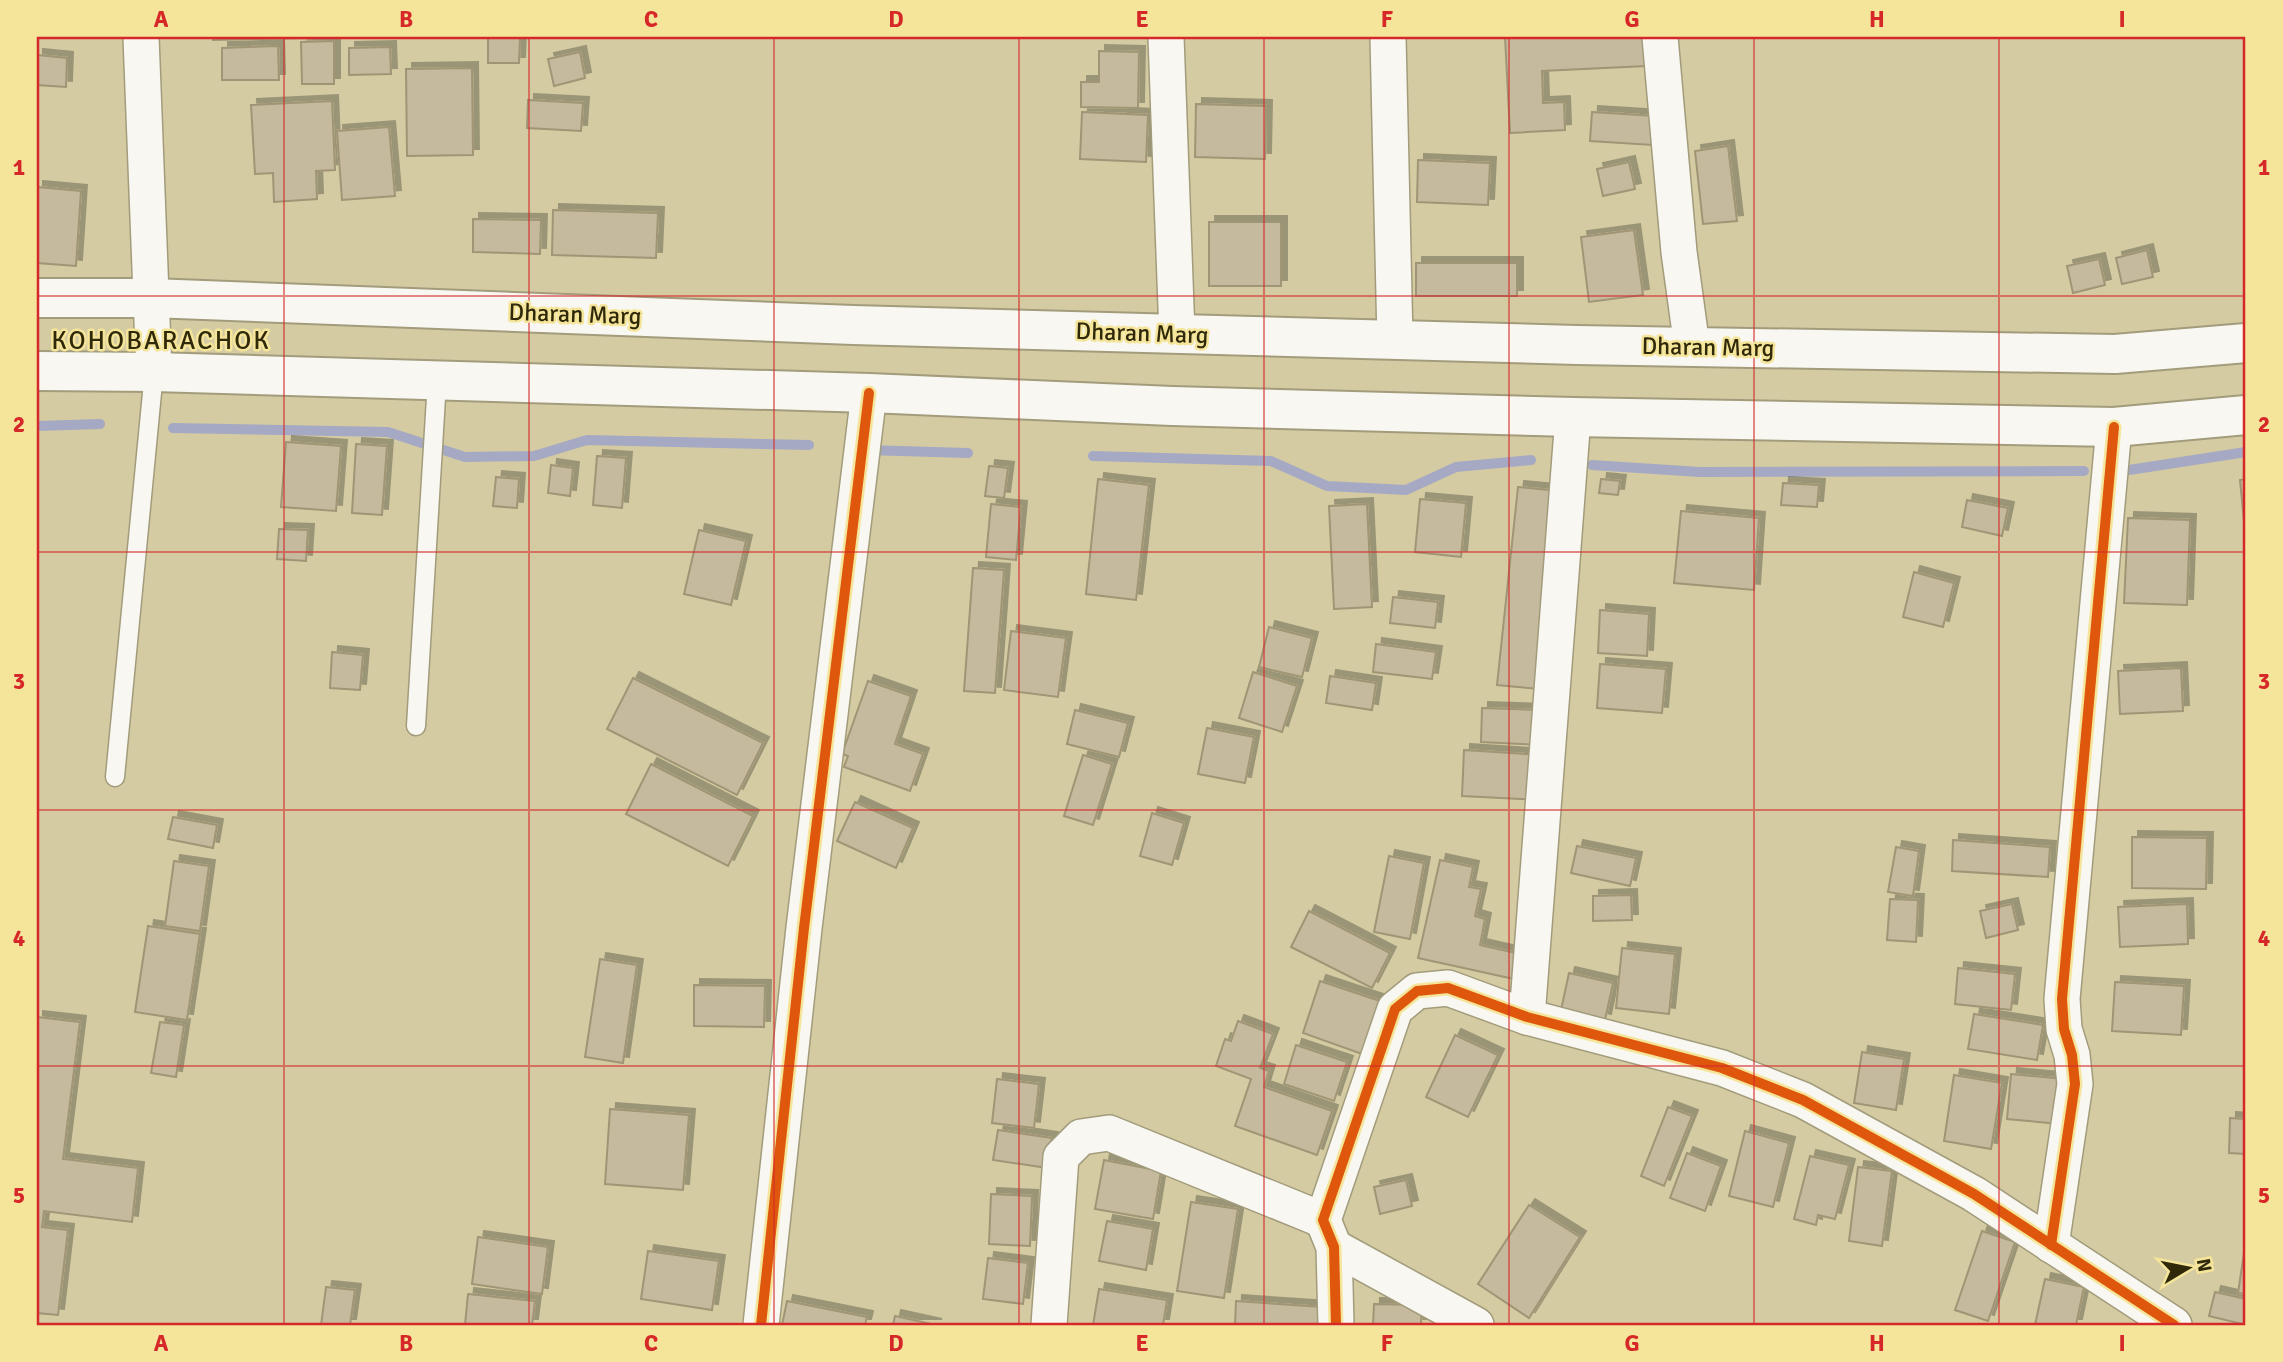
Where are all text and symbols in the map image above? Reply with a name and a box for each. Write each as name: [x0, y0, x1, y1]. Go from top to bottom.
text: A: [154, 5, 169, 34]
text: B: [399, 5, 413, 34]
text: C: [644, 5, 658, 34]
text: D: [888, 5, 904, 34]
text: E: [1135, 5, 1149, 34]
text: F: [1381, 5, 1393, 34]
text: G: [1624, 5, 1640, 34]
text: H: [1869, 5, 1885, 34]
text: I: [2118, 5, 2126, 34]
text: 1: [13, 153, 25, 182]
text: 1: [2258, 153, 2270, 182]
street label: Dharan Marg: [508, 297, 642, 331]
street label: Dharan Marg: [1075, 316, 1209, 350]
district label: KOHOBARACHOK: [51, 325, 271, 357]
street label: Dharan Marg: [1641, 331, 1775, 363]
text: 2: [13, 410, 25, 439]
text: 2: [2258, 410, 2270, 439]
text: 3: [13, 667, 25, 696]
text: 3: [2258, 667, 2270, 696]
text: 4: [13, 924, 25, 953]
text: 4: [2258, 924, 2270, 953]
text: 5: [13, 1181, 25, 1210]
text: 5: [2258, 1181, 2270, 1210]
north arrow: [2154, 1232, 2224, 1302]
text: N: [2191, 1257, 2217, 1274]
text: A: [154, 1329, 169, 1358]
text: B: [399, 1329, 413, 1358]
text: C: [644, 1329, 658, 1358]
text: D: [888, 1329, 904, 1358]
text: E: [1135, 1329, 1149, 1358]
text: F: [1381, 1329, 1393, 1358]
text: G: [1624, 1329, 1640, 1358]
text: H: [1869, 1329, 1885, 1358]
text: I: [2118, 1329, 2126, 1358]

